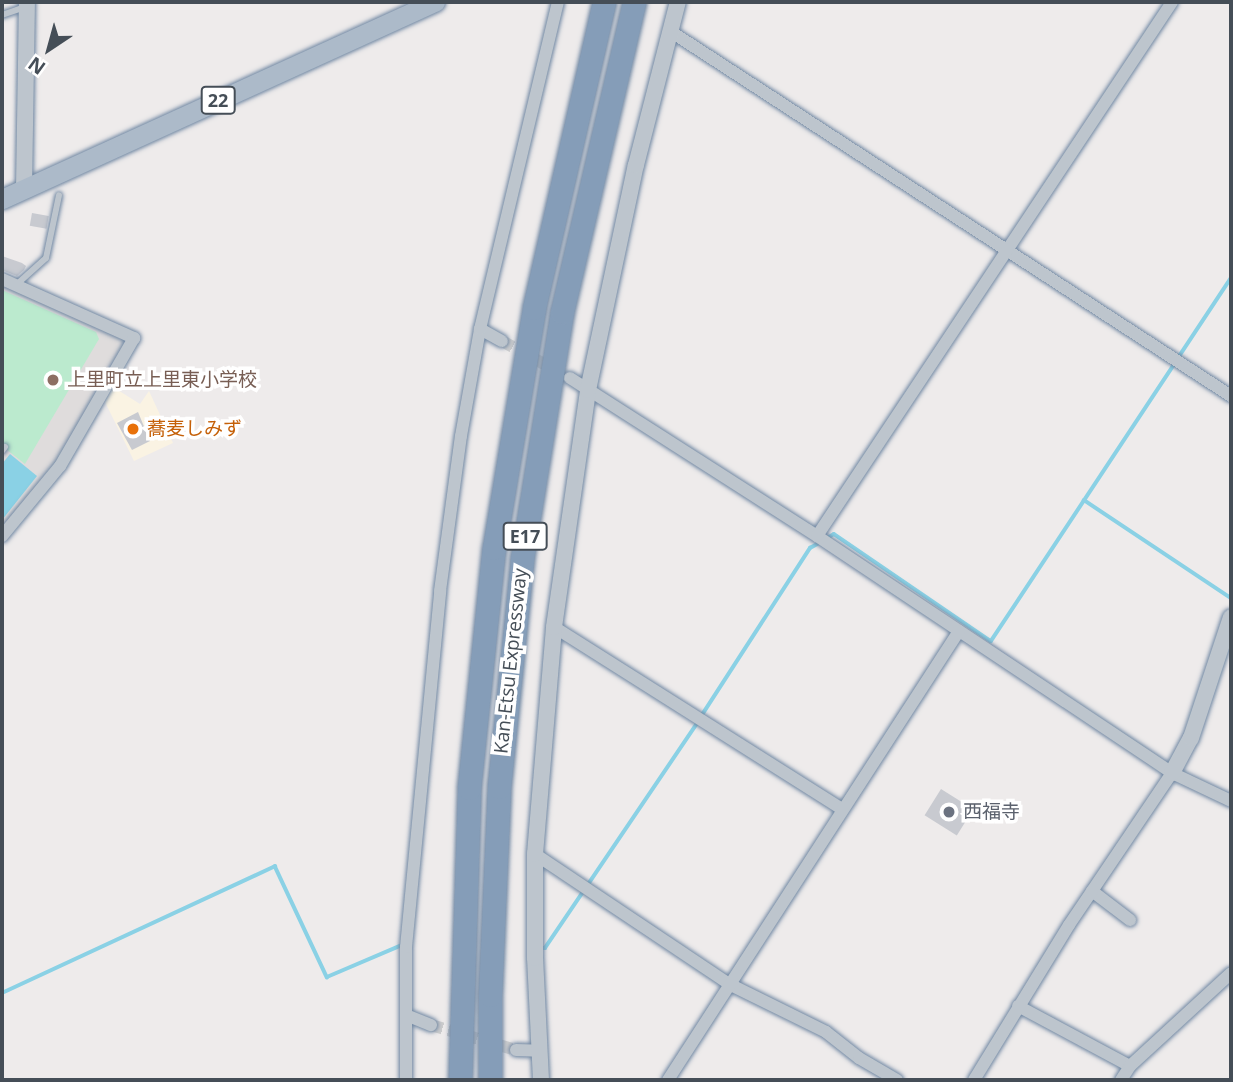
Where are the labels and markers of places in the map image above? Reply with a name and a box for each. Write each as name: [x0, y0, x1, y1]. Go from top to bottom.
place label: 上里町立上里東小学校: [67, 369, 257, 391]
marker: 上里町立上里東小学校: [45, 372, 61, 388]
place label: 蕎麦しみず: [147, 418, 242, 440]
marker: 蕎麦しみず: [125, 421, 141, 437]
place label: 西福寺: [963, 801, 1020, 823]
marker: 西福寺: [941, 804, 957, 820]

